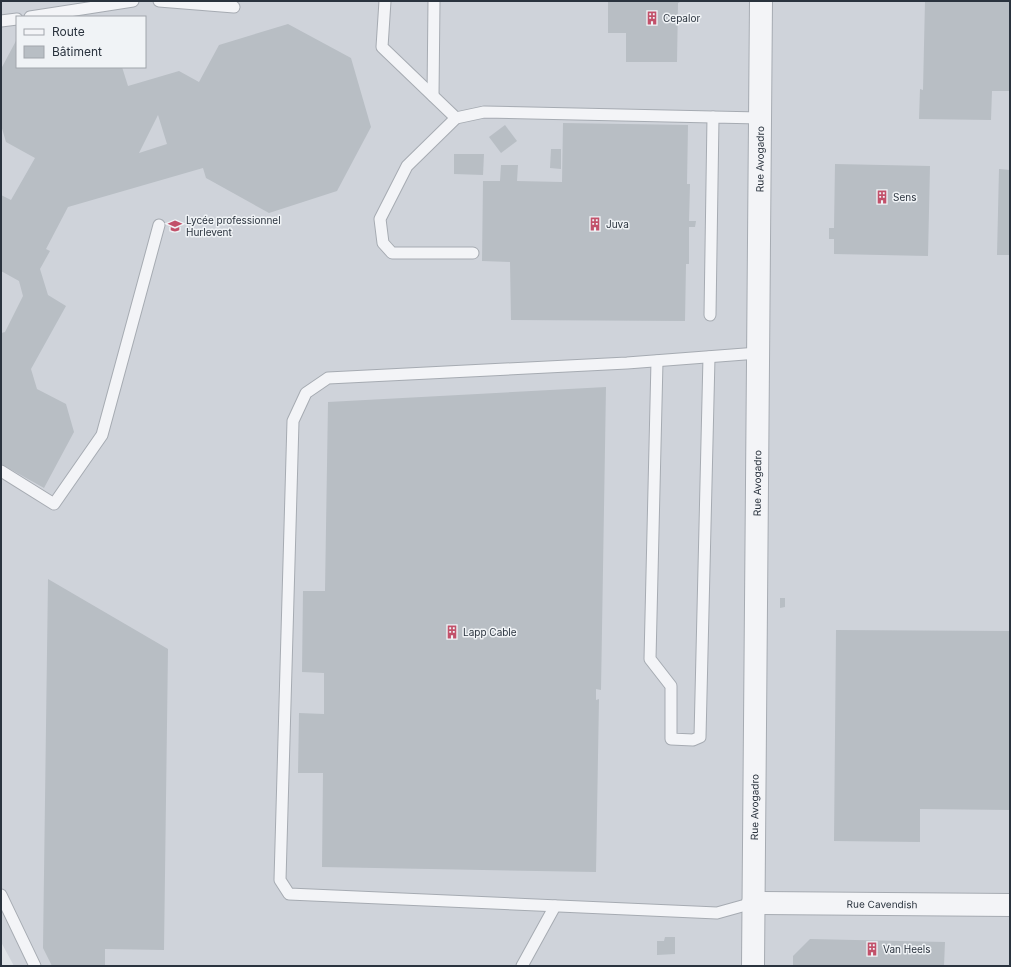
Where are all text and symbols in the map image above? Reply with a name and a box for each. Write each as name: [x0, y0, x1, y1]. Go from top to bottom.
building icon: Cepalor: [644, 10, 660, 26]
place label: Cepalor: [663, 12, 700, 24]
legend: [16, 16, 146, 68]
text: Route: [52, 24, 85, 39]
text: Bâtiment: [52, 44, 102, 59]
street label: Rue Avogadro: [753, 126, 766, 192]
building icon: Sens: [874, 189, 890, 205]
place label: Sens: [893, 191, 916, 203]
place label: Lycée professionnel Hurlevent: [186, 214, 281, 238]
building icon: Juva: [587, 216, 603, 232]
school or university icon: Lycée professionnel Hurlevent: [167, 218, 183, 234]
place label: Juva: [606, 218, 629, 230]
street label: Rue Avogadro: [751, 450, 763, 516]
building icon: Lapp Cable: [444, 624, 460, 640]
place label: Lapp Cable: [463, 626, 517, 638]
street label: Rue Avogadro: [748, 774, 761, 840]
street label: Rue Cavendish: [847, 898, 917, 910]
building icon: Van Heels: [864, 941, 880, 957]
place label: Van Heels: [883, 943, 931, 955]

